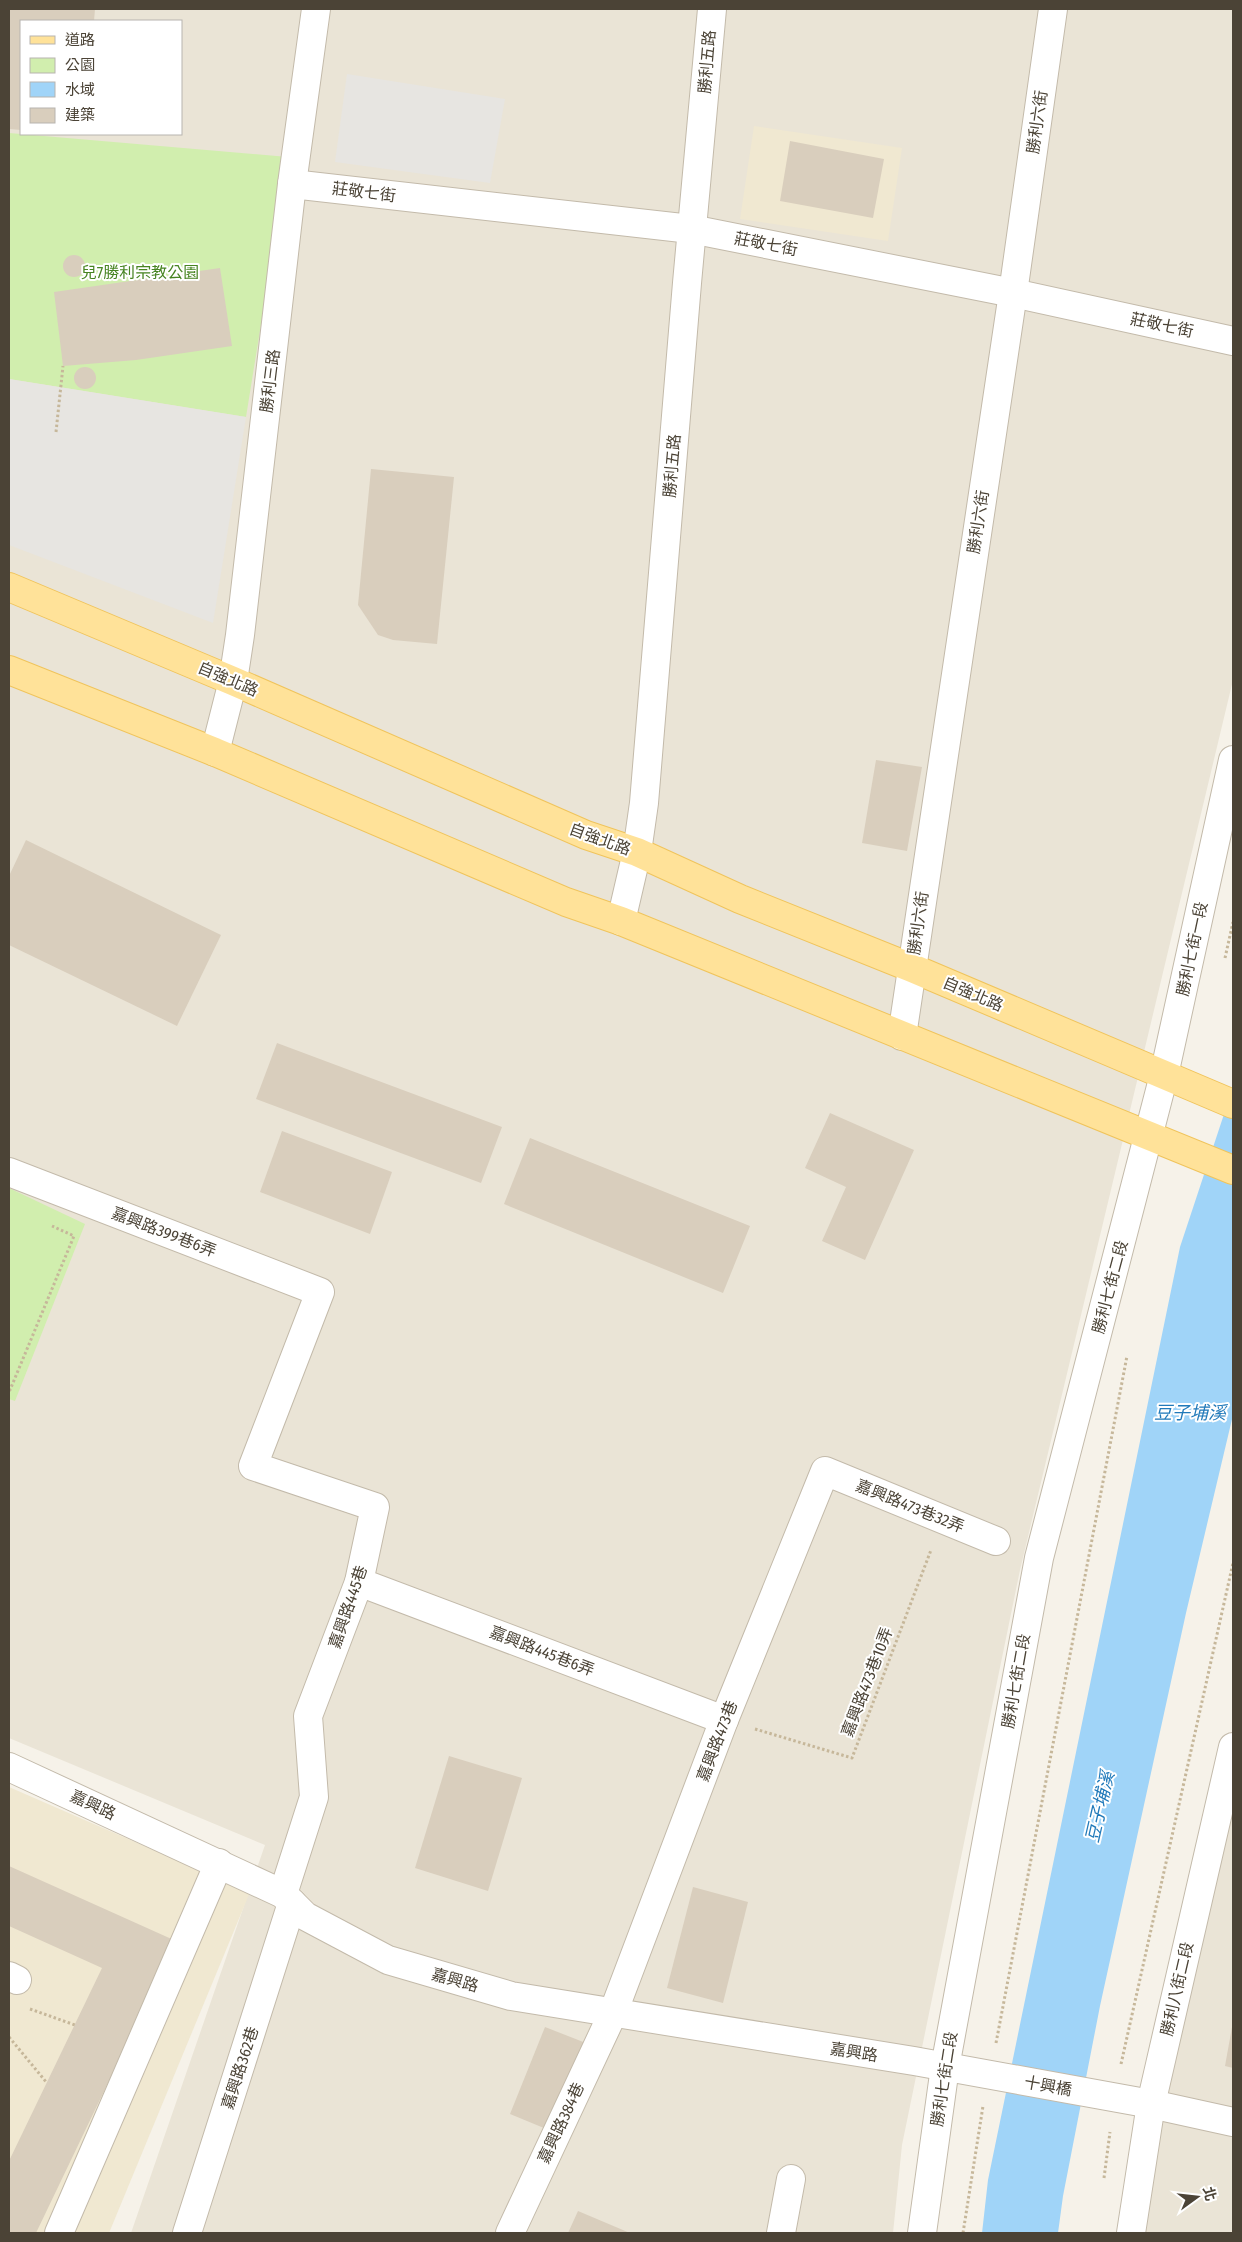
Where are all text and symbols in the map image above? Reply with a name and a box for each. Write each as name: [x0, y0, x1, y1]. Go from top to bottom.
legend: [20, 20, 182, 135]
street label: 勝利五路: [695, 29, 719, 95]
text: 道路: [65, 31, 95, 49]
text: 公園: [65, 56, 95, 74]
text: 水域: [65, 81, 95, 99]
street label: 勝利六街: [1023, 89, 1051, 155]
text: 建築: [65, 106, 95, 124]
street label: 莊敬七街: [331, 179, 397, 205]
street label: 莊敬七街: [733, 229, 799, 259]
park label: 兒7勝利宗教公園: [81, 263, 199, 282]
street label: 莊敬七街: [1129, 309, 1195, 341]
street label: 勝利三路: [257, 348, 283, 414]
street label: 勝利五路: [660, 433, 684, 499]
street label: 勝利六街: [964, 489, 992, 555]
street label: 自強北路: [195, 658, 261, 700]
street label: 自強北路: [567, 819, 633, 859]
street label: 勝利六街: [904, 890, 932, 956]
street label: 勝利七街一段: [1173, 900, 1211, 998]
street label: 自強北路: [940, 973, 1006, 1015]
street label: 嘉興路399巷6弄: [109, 1203, 219, 1261]
street label: 勝利七街二段: [1088, 1238, 1132, 1336]
water label: 豆子埔溪: [1154, 1402, 1229, 1424]
street label: 嘉興路473巷32弄: [853, 1476, 967, 1536]
street label: 嘉興路445巷: [325, 1563, 371, 1651]
street label: 嘉興路445巷6弄: [487, 1622, 597, 1680]
street label: 嘉興路473巷10弄: [837, 1625, 897, 1739]
street label: 勝利七街二段: [998, 1632, 1034, 1730]
street label: 嘉興路473巷: [693, 1698, 741, 1784]
water label: 豆子埔溪: [1081, 1767, 1119, 1845]
street label: 嘉興路: [67, 1786, 119, 1824]
street label: 勝利八街二段: [1157, 1940, 1197, 2038]
street label: 嘉興路: [429, 1964, 481, 1996]
street label: 嘉興路362巷: [218, 2024, 262, 2112]
street label: 勝利七街二段: [927, 2030, 961, 2128]
street label: 嘉興路: [829, 2039, 879, 2065]
street label: 十興橋: [1023, 2072, 1073, 2100]
street label: 嘉興路384巷: [534, 2080, 588, 2166]
north arrow: [1172, 2172, 1222, 2222]
text: 北: [1199, 2185, 1219, 2203]

